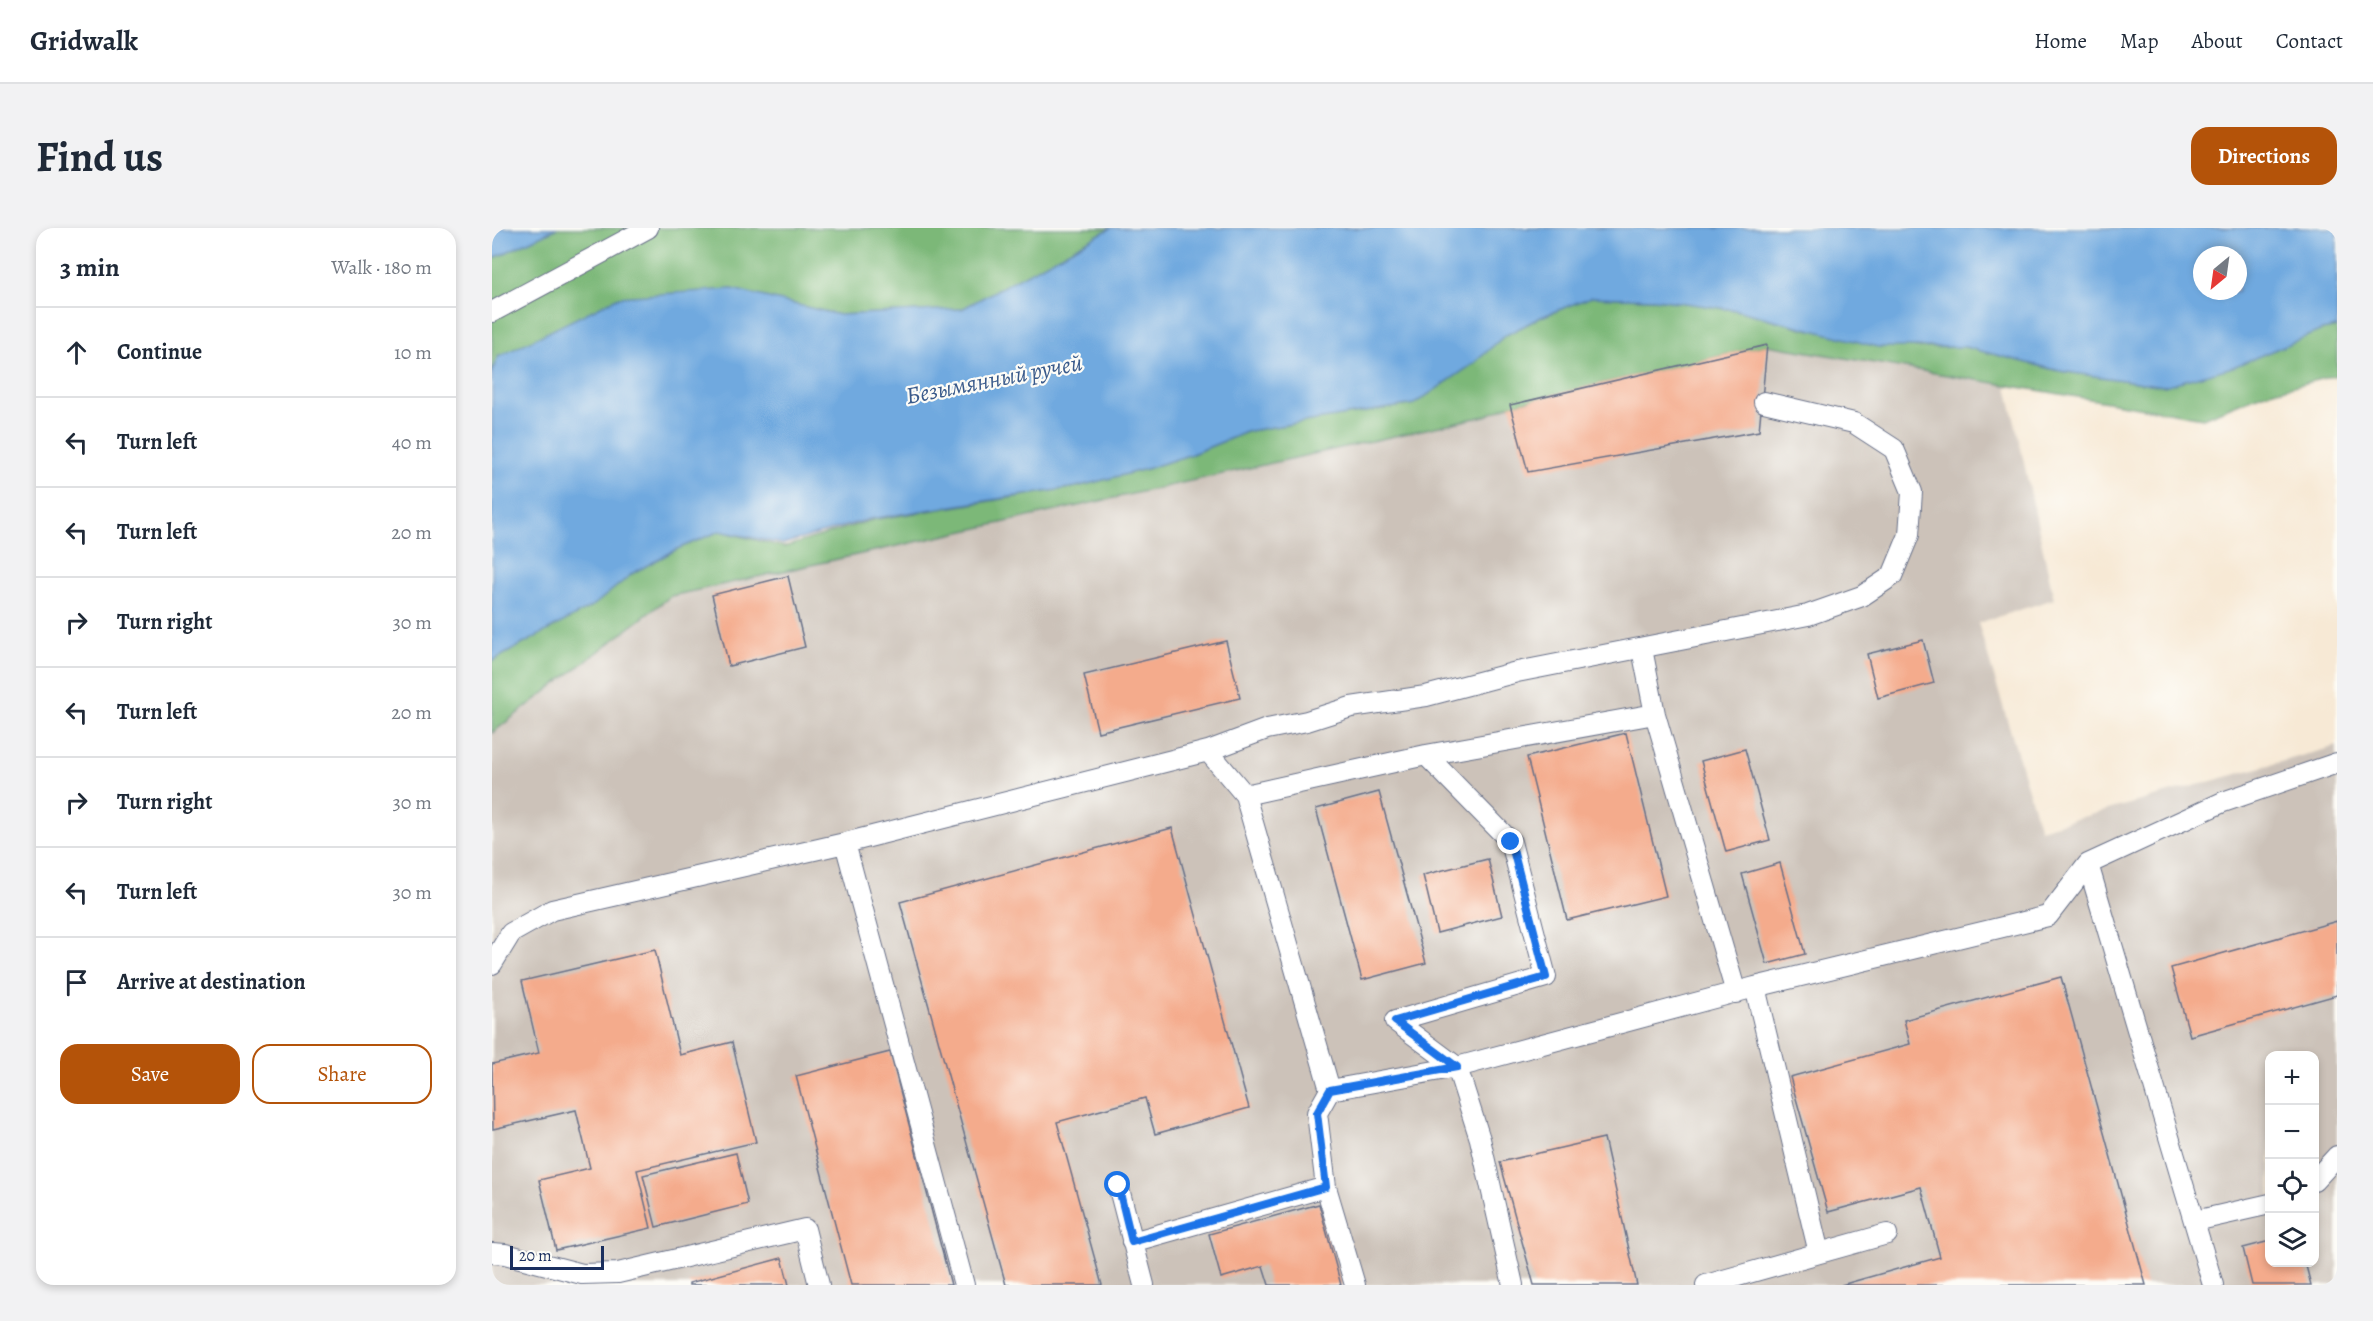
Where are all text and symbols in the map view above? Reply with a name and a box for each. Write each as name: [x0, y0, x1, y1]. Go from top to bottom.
text: Gridwalk: [30, 22, 138, 60]
text: Home: [2034, 27, 2087, 55]
text: Map: [2120, 27, 2158, 55]
text: About: [2191, 27, 2243, 55]
text: Contact: [2276, 27, 2343, 55]
button: Directions: [2191, 127, 2337, 185]
text: Find us: [36, 128, 163, 185]
north arrow: [2193, 246, 2247, 300]
text: 3 min: [60, 250, 120, 285]
text: Walk · 180 m: [331, 254, 432, 281]
icon: ahead: [60, 336, 93, 369]
text: Continue: [117, 337, 202, 367]
text: 10 m: [394, 339, 432, 366]
water label: Безымянный ручей: [903, 346, 1085, 412]
icon: left: [60, 426, 93, 459]
text: Turn left: [117, 427, 197, 457]
text: 40 m: [392, 429, 432, 456]
icon: left: [60, 516, 93, 549]
text: Turn left: [117, 517, 197, 547]
text: 20 m: [391, 519, 432, 546]
icon: right: [60, 606, 93, 639]
text: Turn right: [117, 607, 213, 637]
text: 30 m: [392, 609, 432, 636]
icon: left: [60, 696, 93, 729]
text: Turn left: [117, 697, 197, 727]
text: 20 m: [391, 699, 432, 726]
icon: right: [60, 786, 93, 819]
text: Turn right: [117, 787, 213, 817]
text: 30 m: [392, 789, 432, 816]
route end: [1497, 828, 1523, 854]
icon: left: [60, 876, 93, 909]
text: Turn left: [117, 877, 197, 907]
text: 30 m: [392, 879, 432, 906]
icon: arrive: [60, 966, 93, 999]
text: Arrive at destination: [117, 967, 306, 997]
button: Save: [60, 1044, 240, 1104]
button: Share: [252, 1044, 432, 1104]
map controls: [2265, 1051, 2319, 1267]
button: +: [2265, 1051, 2319, 1105]
button: −: [2265, 1105, 2319, 1159]
button: locate: [2265, 1159, 2319, 1213]
route start: [1104, 1171, 1130, 1197]
button: layers: [2265, 1213, 2319, 1267]
scale bar: [510, 1243, 604, 1270]
text: 20 m: [519, 1245, 552, 1267]

